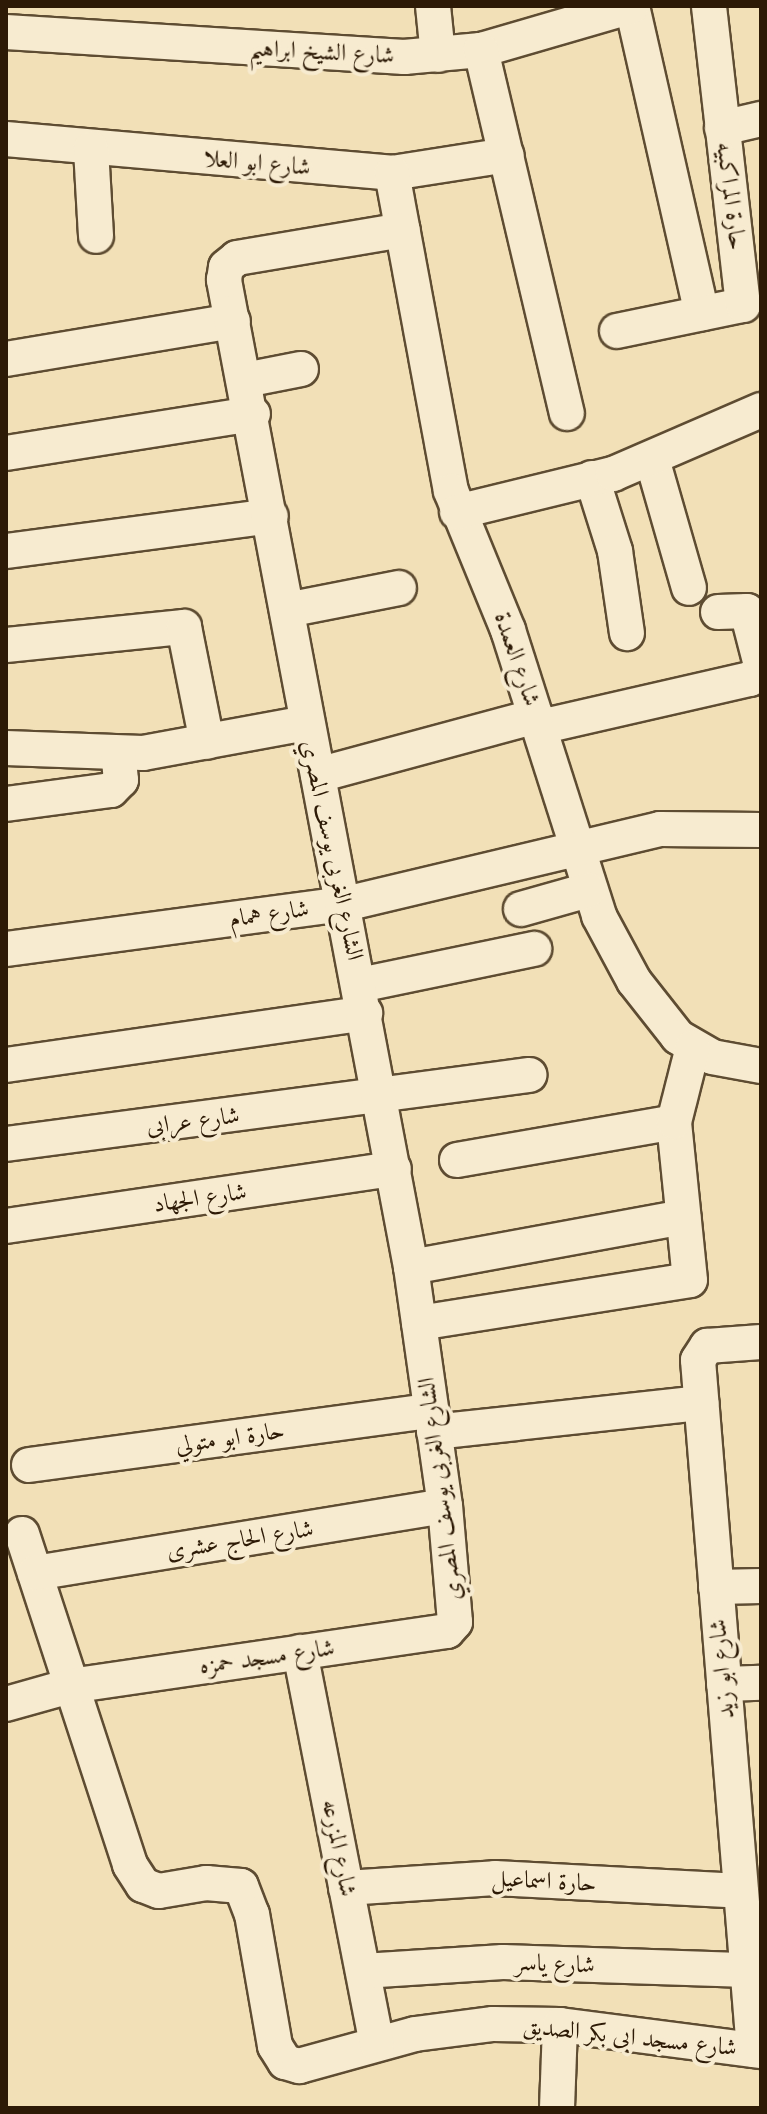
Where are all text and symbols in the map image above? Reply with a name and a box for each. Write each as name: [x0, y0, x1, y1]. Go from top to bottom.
street label: شارع الشيخ ابراهيم: [249, 34, 395, 70]
street label: حارة المراكبيه: [710, 140, 752, 252]
street label: شارع ابو العلا: [202, 144, 312, 182]
street label: شارع العمدة: [488, 608, 546, 710]
street label: الشارع الغربى يوسف المصري: [295, 737, 369, 963]
street label: شارع همام: [227, 894, 311, 934]
street label: شارع عرابى: [145, 1101, 241, 1141]
street label: شارع الجهاد: [151, 1177, 249, 1219]
street label: الشارع الغربى يوسف المصري: [412, 1376, 468, 1602]
street label: حارة ابو متولي: [173, 1416, 287, 1460]
street label: شارع الحاج عشرى: [164, 1514, 316, 1566]
street label: شارع ابو زيد: [703, 1618, 741, 1720]
street label: شارع مسجد حمزه: [198, 1633, 336, 1681]
street label: شارع المزرعه: [316, 1797, 362, 1899]
street label: حارة اسماعيل: [491, 1864, 597, 1898]
street label: شارع ياسر: [515, 1948, 595, 1980]
street label: شارع مسجد ابى بكر الصديق: [522, 2011, 738, 2063]

